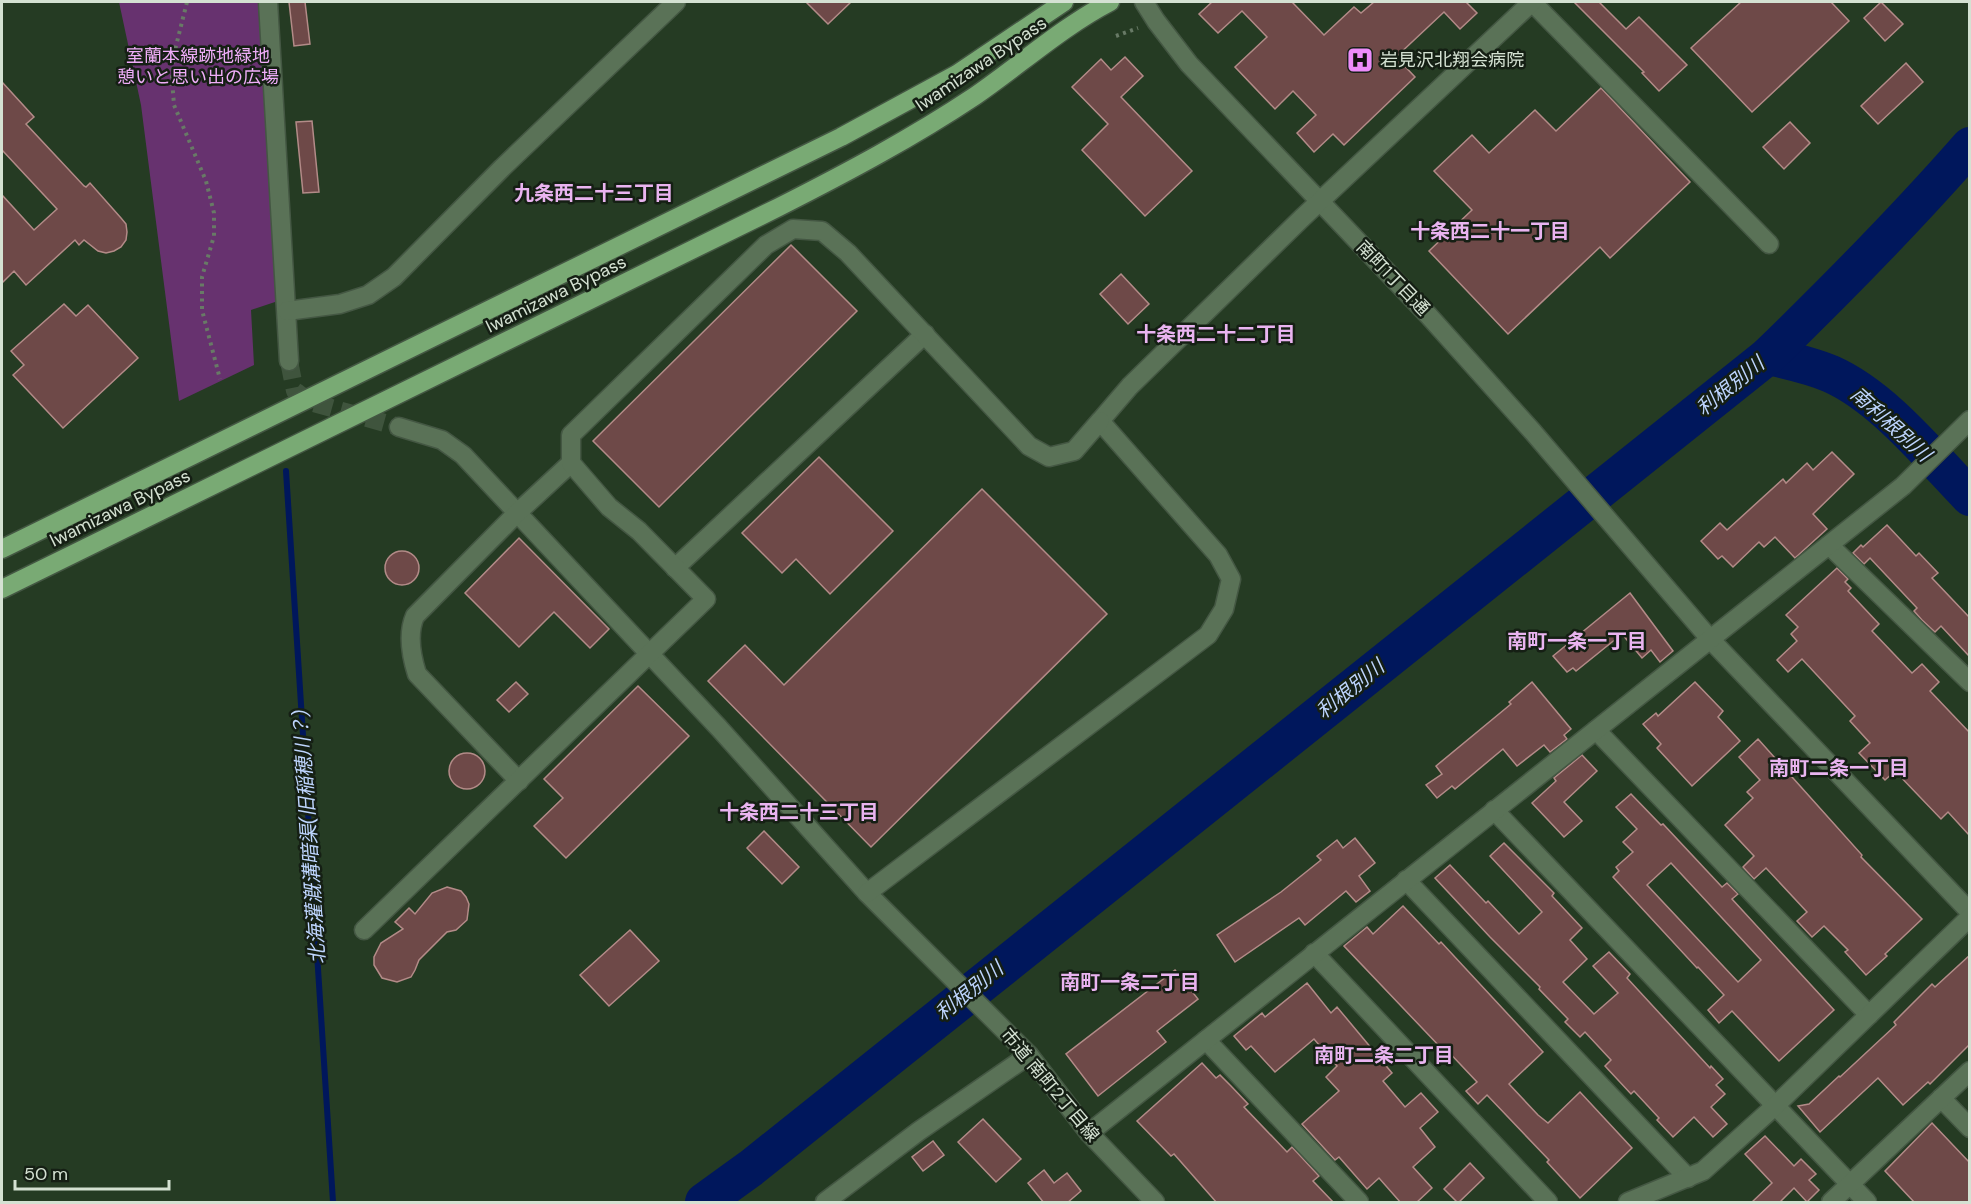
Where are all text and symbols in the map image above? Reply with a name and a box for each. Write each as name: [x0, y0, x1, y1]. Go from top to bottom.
street label: Iwamizawa Bypass: [911, 11, 1051, 117]
park label: 室蘭本線跡地緑地 憩いと思い出の広場: [117, 44, 279, 89]
hospital icon: 岩見沢北翔会病院: [1345, 45, 1375, 75]
place label: 岩見沢北翔会病院: [1380, 48, 1524, 72]
district label: 九条西二十三丁目: [514, 180, 674, 206]
district label: 十条西二十一丁目: [1410, 218, 1570, 244]
street label: 南町1丁目通: [1351, 235, 1435, 321]
street label: Iwamizawa Bypass: [482, 250, 630, 338]
district label: 十条西二十二丁目: [1136, 321, 1296, 347]
water label: 利根別川: [1691, 349, 1771, 421]
water label: 南利根別川: [1845, 381, 1938, 468]
street label: Iwamizawa Bypass: [46, 464, 194, 552]
district label: 南町一条一丁目: [1507, 628, 1647, 654]
water label: 利根別川: [1311, 652, 1391, 724]
water label: 北海灌漑溝暗渠(旧稲穂川？): [287, 708, 331, 965]
district label: 南町二条一丁目: [1769, 755, 1909, 781]
district label: 十条西二十三丁目: [719, 799, 879, 825]
water label: 利根別川: [930, 954, 1010, 1026]
district label: 南町一条二丁目: [1060, 969, 1200, 995]
street label: 市道 南町2丁目線: [995, 1023, 1105, 1147]
district label: 南町二条二丁目: [1314, 1042, 1454, 1068]
scale bar: [15, 1153, 170, 1191]
text: 50 m: [24, 1162, 68, 1186]

